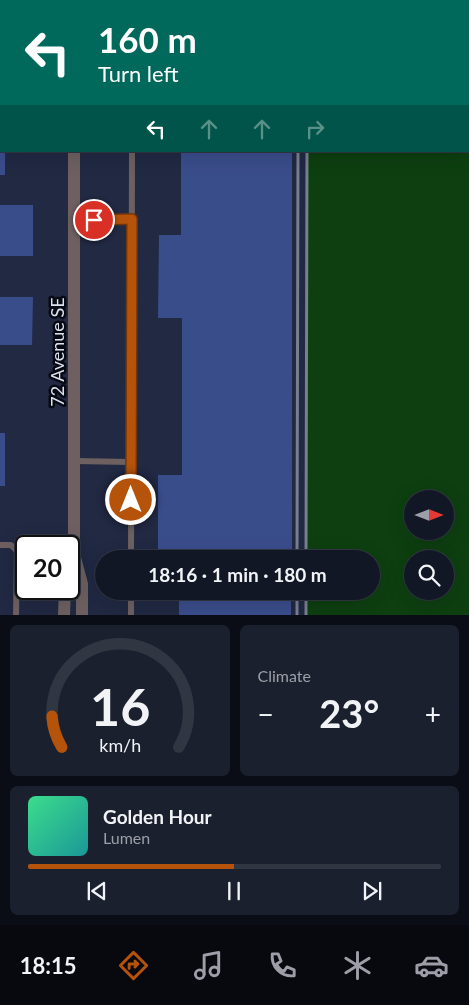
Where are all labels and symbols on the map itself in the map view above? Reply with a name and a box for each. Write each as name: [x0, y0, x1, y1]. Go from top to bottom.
pin: [73, 199, 115, 241]
street label: 72 Avenue SE: [46, 297, 68, 407]
position arrow: [104, 473, 156, 525]
north arrow: [404, 490, 454, 540]
speed limit sign: 20: [15, 535, 80, 600]

